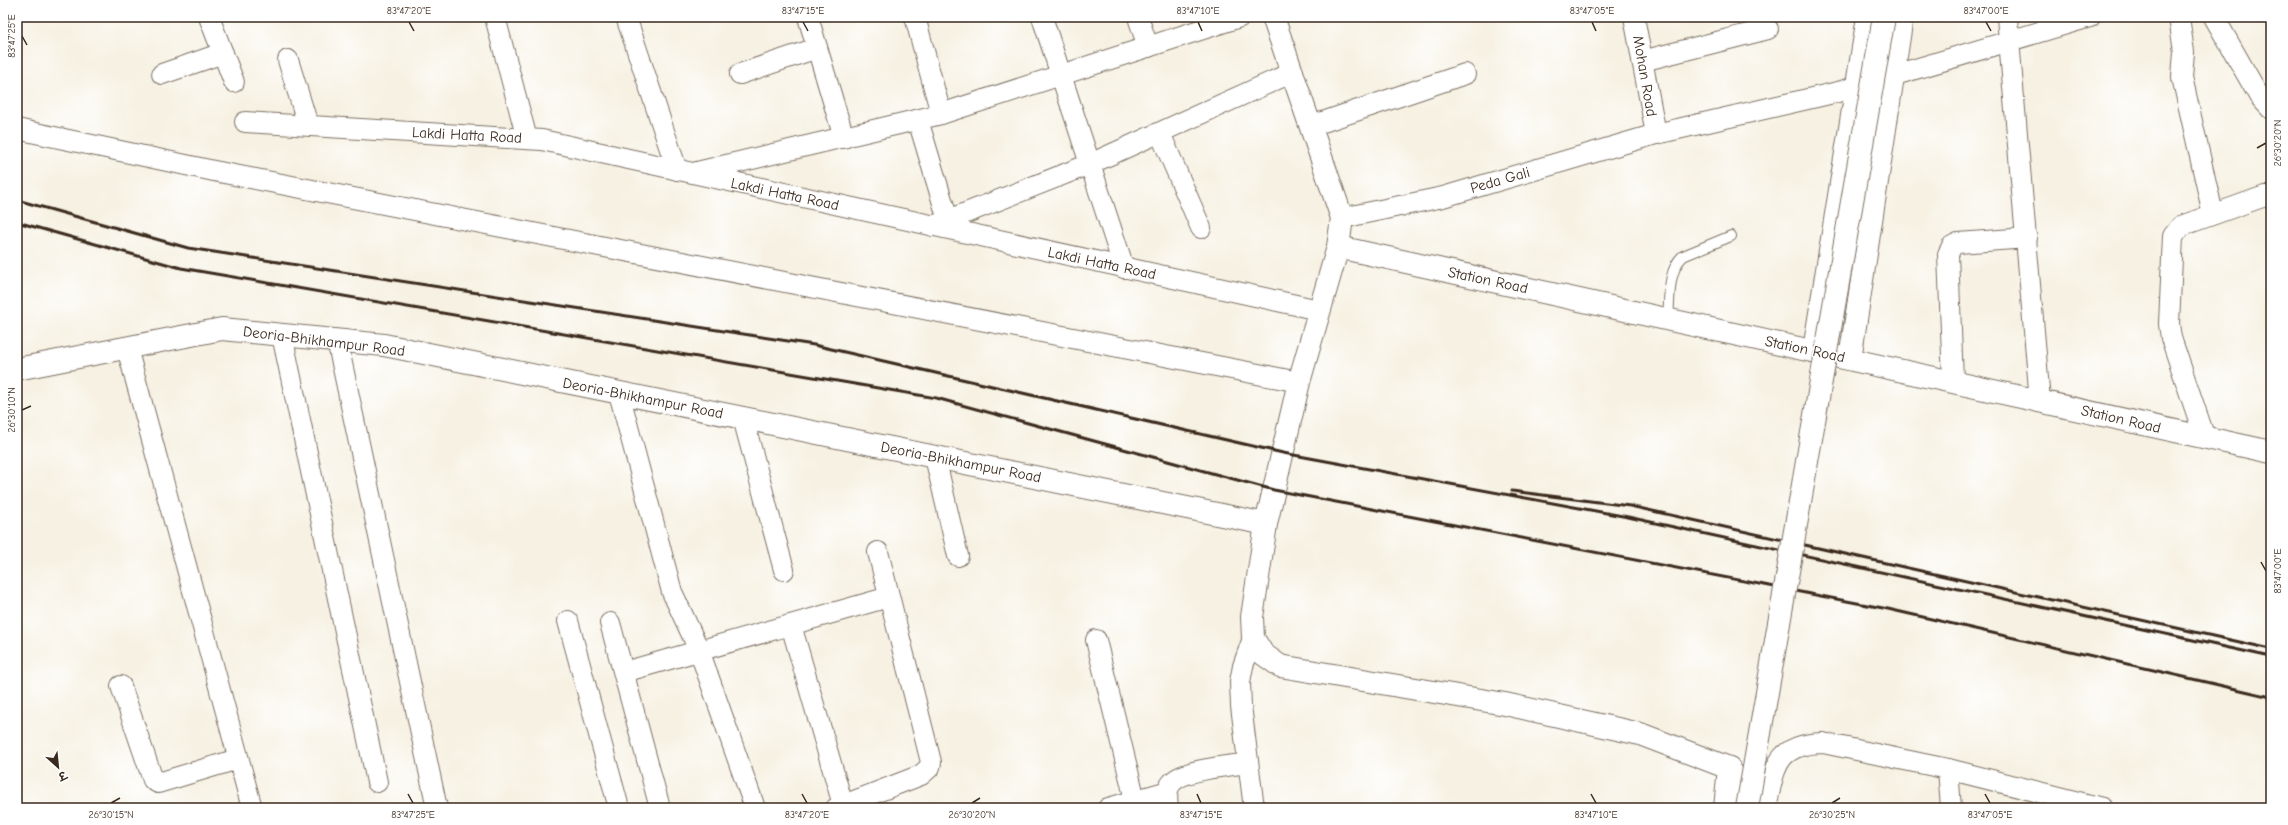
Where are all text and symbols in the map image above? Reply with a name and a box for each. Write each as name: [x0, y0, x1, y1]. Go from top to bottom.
text: 83°47'20"E: [387, 5, 431, 17]
text: 83°47'15"E: [782, 5, 824, 17]
text: 83°47'10"E: [1176, 5, 1220, 17]
text: 83°47'05"E: [1570, 5, 1614, 17]
text: 83°47'00"E: [1963, 5, 2009, 17]
text: 83°47'25"E: [6, 14, 18, 58]
street label: Mohan Road: [1629, 34, 1661, 118]
text: 26°30'20"N: [2272, 120, 2284, 166]
street label: Lakdi Hatta Road: [412, 123, 522, 147]
street label: Peda Gali: [1468, 163, 1532, 197]
street label: Lakdi Hatta Road: [729, 174, 841, 214]
street label: Lakdi Hatta Road: [1046, 243, 1158, 283]
street label: Station Road: [1446, 263, 1530, 297]
street label: Deoria-Bhikhampur Road: [242, 322, 406, 360]
street label: Station Road: [1763, 332, 1847, 366]
street label: Deoria-Bhikhampur Road: [561, 374, 725, 422]
text: 26°30'10"N: [6, 387, 18, 433]
street label: Station Road: [2079, 401, 2163, 437]
street label: Deoria-Bhikhampur Road: [879, 438, 1043, 486]
text: 83°47'00"E: [2272, 548, 2284, 594]
north arrow: [38, 747, 78, 787]
text: उ: [55, 768, 69, 784]
text: 26°30'15"N: [89, 809, 133, 821]
text: 83°47'25"E: [391, 809, 435, 821]
text: 83°47'20"E: [785, 809, 829, 821]
text: 26°30'20"N: [949, 809, 995, 821]
text: 83°47'15"E: [1180, 809, 1222, 821]
text: 83°47'10"E: [1574, 809, 1618, 821]
text: 26°30'25"N: [1809, 809, 1855, 821]
text: 83°47'05"E: [1968, 809, 2012, 821]

